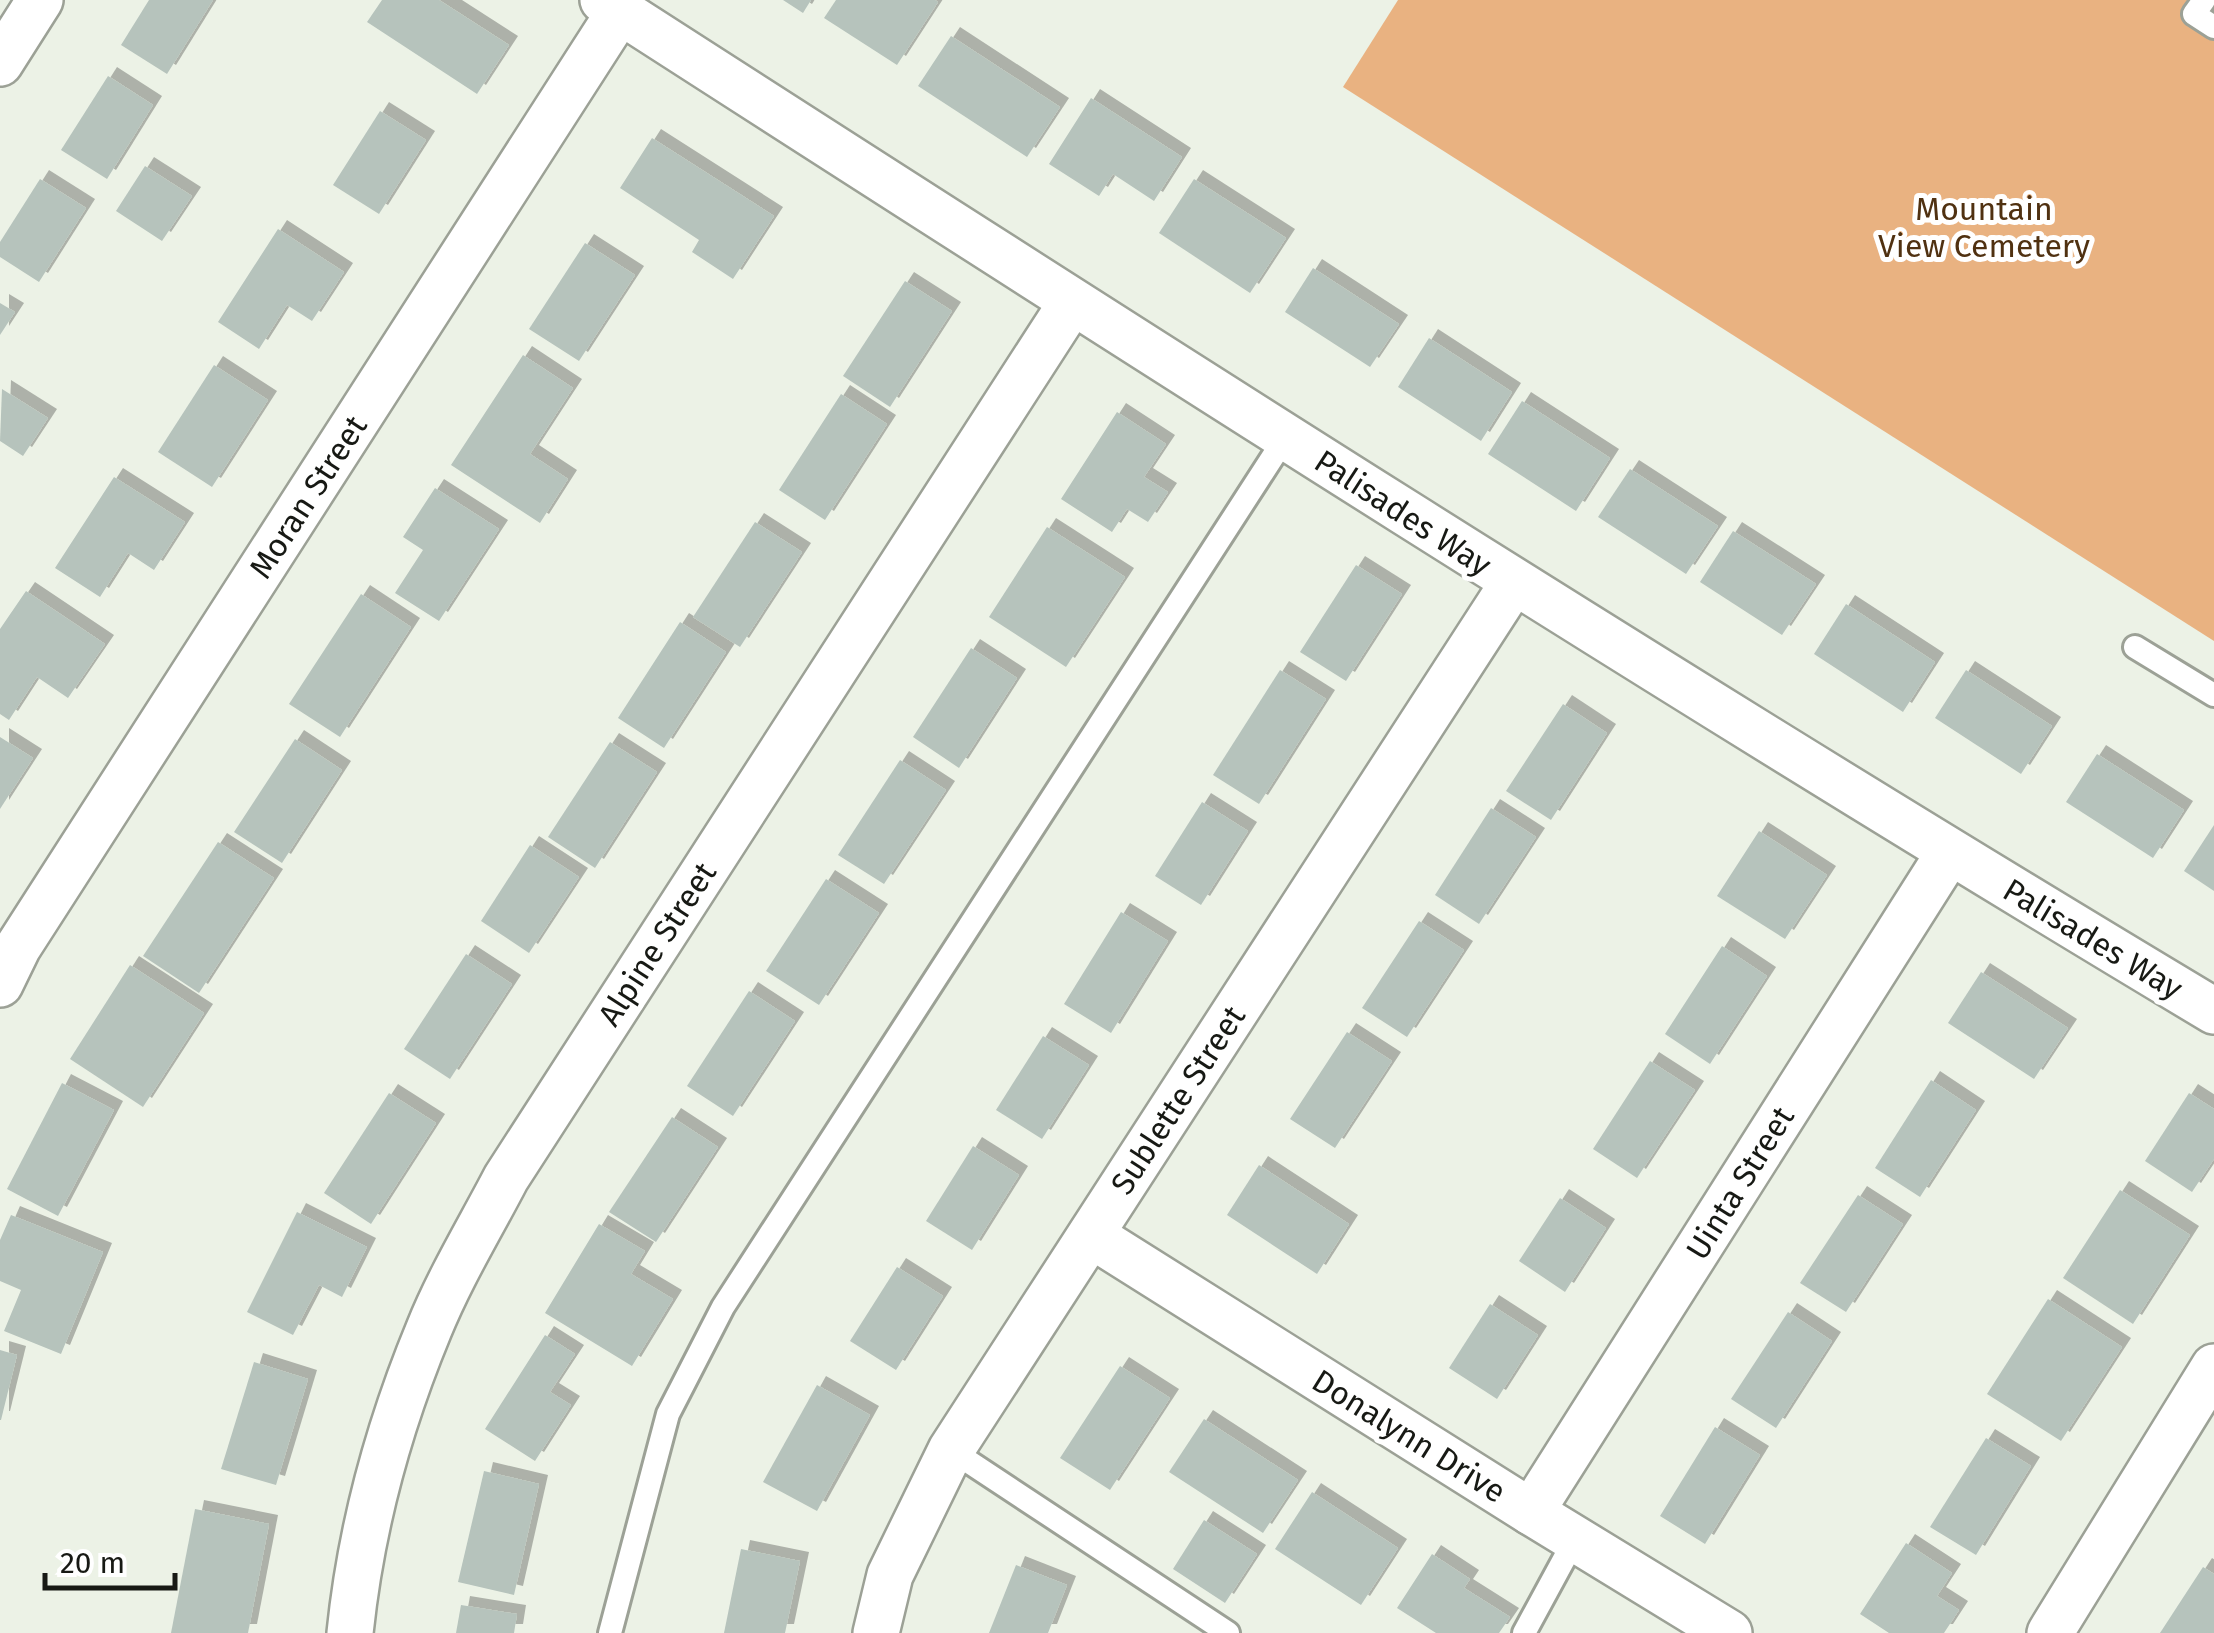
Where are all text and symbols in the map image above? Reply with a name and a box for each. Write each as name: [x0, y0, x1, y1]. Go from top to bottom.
park label: Mountain View Cemetery: [1878, 190, 2090, 265]
street label: Moran Street: [241, 408, 375, 585]
street label: Palisades Way: [1308, 442, 1498, 584]
street label: Alpine Street: [590, 855, 724, 1033]
street label: Palisades Way: [1996, 871, 2190, 1008]
street label: Sublette Street: [1103, 998, 1253, 1201]
street label: Uinta Street: [1678, 1099, 1802, 1266]
street label: Donalynn Drive: [1305, 1361, 1513, 1511]
scale bar: [45, 1528, 175, 1590]
text: 20 m: [60, 1545, 125, 1581]

